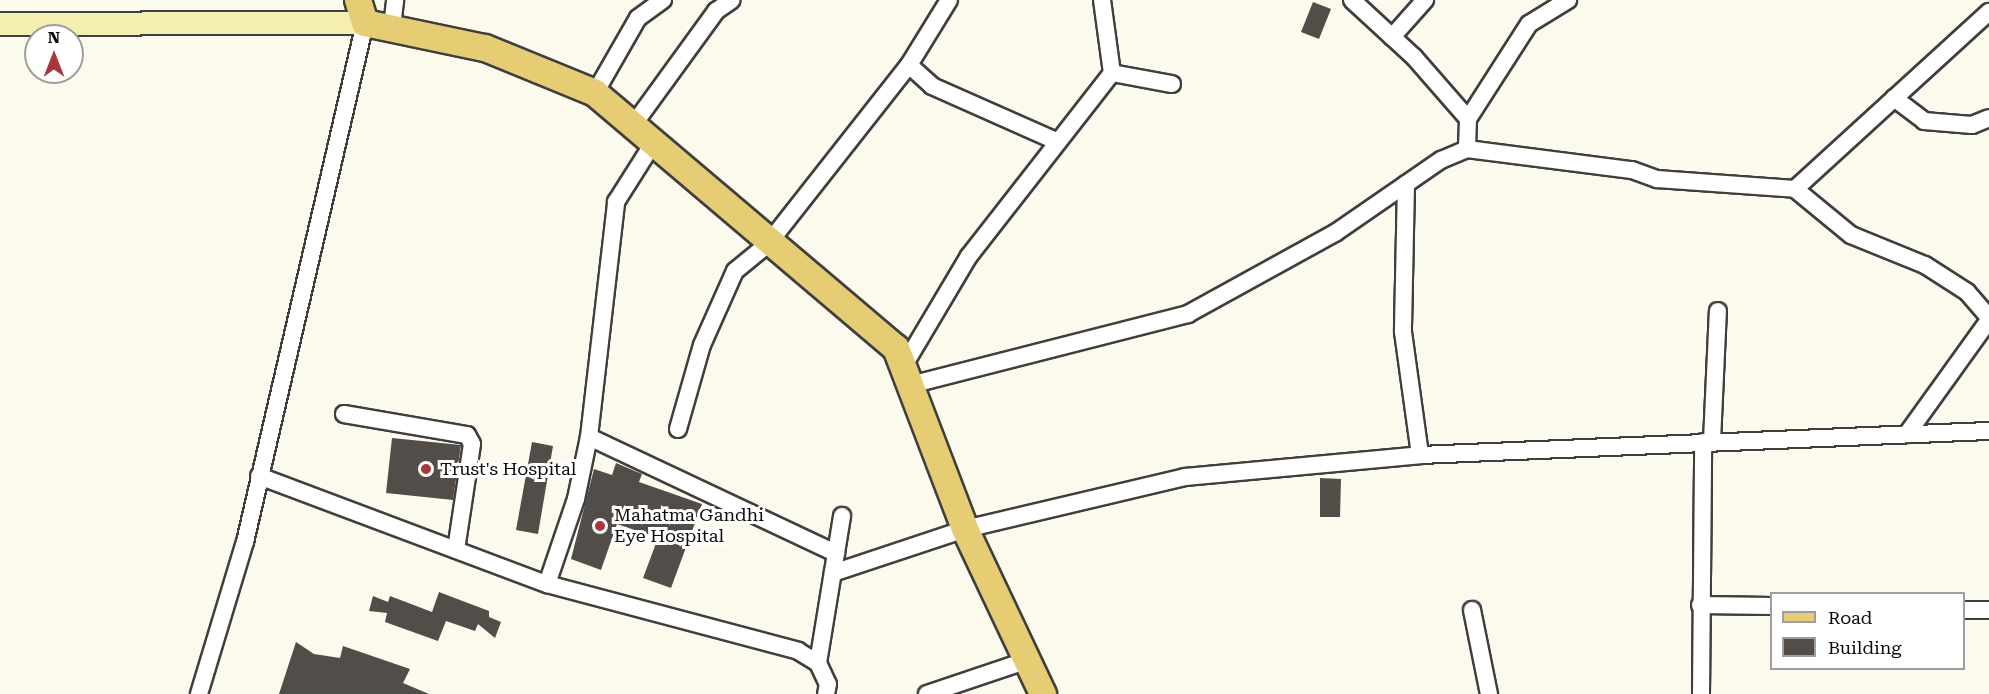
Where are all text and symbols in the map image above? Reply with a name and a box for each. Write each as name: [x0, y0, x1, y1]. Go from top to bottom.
north arrow: [24, 24, 84, 84]
text: N: [48, 28, 60, 47]
place label: Trust's Hospital: [440, 458, 576, 480]
marker: Trust's Hospital: [417, 460, 435, 478]
place label: Mahatma Gandhi Eye Hospital: [614, 505, 764, 548]
marker: Mahatma Gandhi Eye Hospital: [591, 517, 609, 535]
legend: [1770, 592, 1965, 670]
text: Road: [1828, 607, 1872, 628]
text: Building: [1828, 637, 1902, 658]

